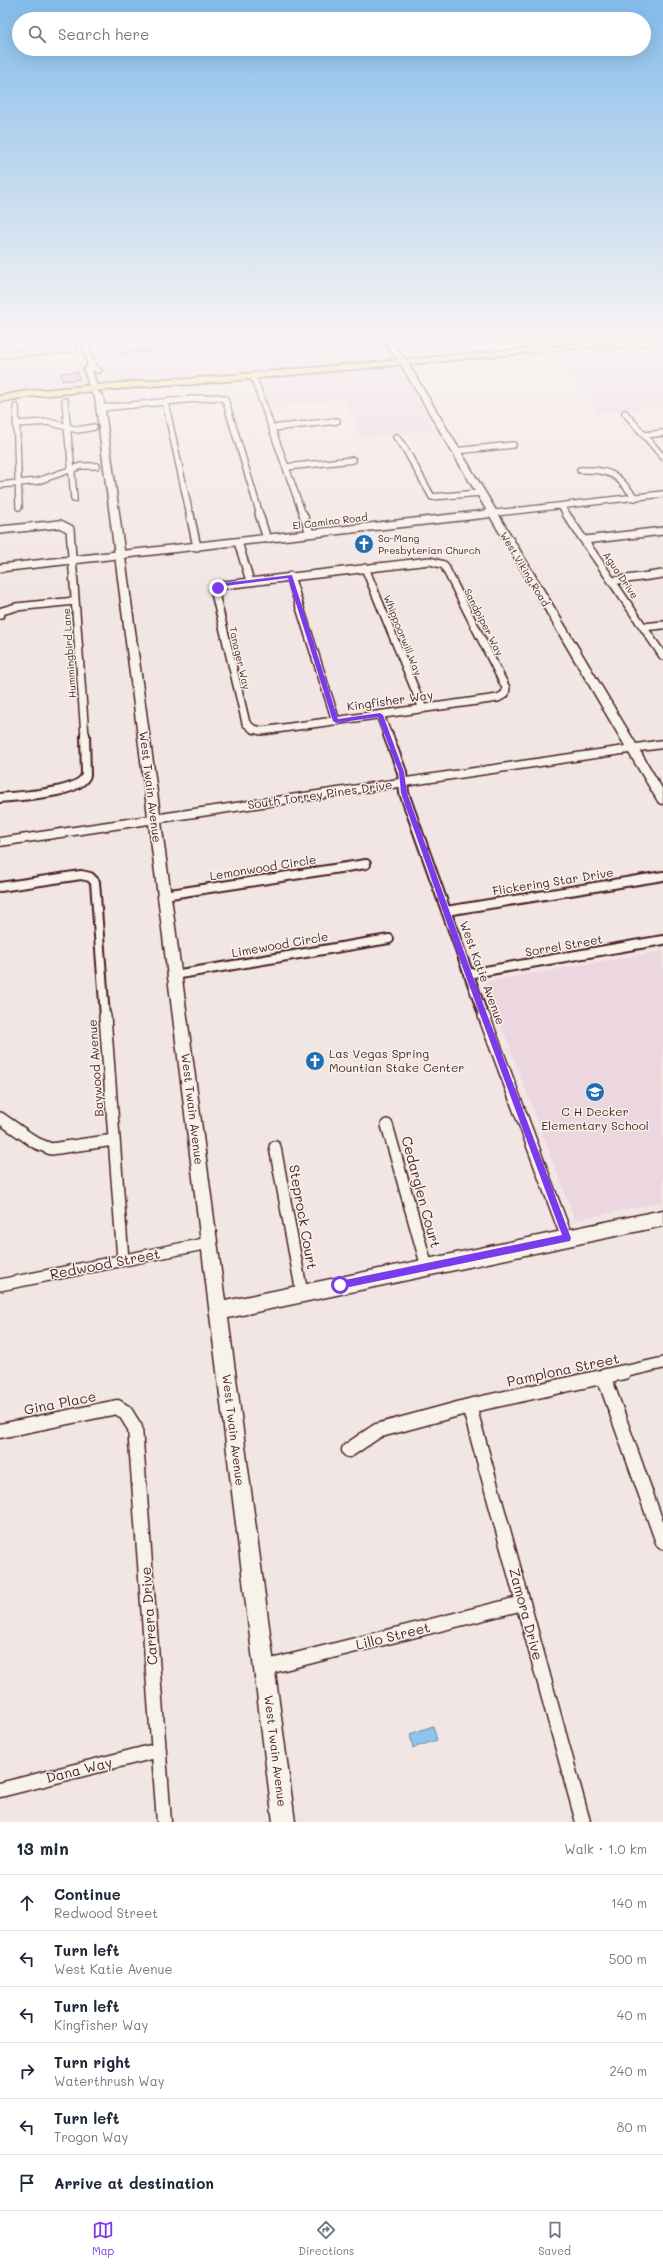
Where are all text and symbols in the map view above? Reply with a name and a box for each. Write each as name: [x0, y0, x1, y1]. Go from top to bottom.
search box: [12, 12, 651, 56]
icon: search: [26, 23, 48, 45]
text: Search here: [58, 24, 149, 44]
street label: El Camino Road: [292, 509, 368, 533]
street label: West Viking Road: [497, 529, 553, 609]
place label: So-Mang Presbyterian Church: [378, 531, 481, 557]
church icon: So-Mang Presbyterian Church: [353, 533, 375, 555]
street label: Agua Drive: [600, 549, 642, 601]
route end: [209, 579, 227, 597]
street label: Sandpiper Way: [461, 586, 507, 658]
street label: Whippoorwill Way: [380, 593, 426, 677]
street label: Hummingbird Lane: [59, 608, 79, 698]
street label: Tanager Way: [226, 625, 254, 691]
street label: Kingfisher Way: [346, 686, 434, 714]
street label: West Twain Avenue: [136, 730, 166, 843]
street label: South Torrey Pines Drive: [246, 776, 393, 812]
street label: Lemonwood Circle: [208, 851, 317, 883]
street label: Flickering Star Drive: [491, 864, 615, 898]
street label: West Katie Avenue: [457, 919, 509, 1027]
street label: Limewood Circle: [230, 928, 329, 960]
street label: Sorrel Street: [524, 930, 604, 960]
street label: Baywood Avenue: [84, 1019, 106, 1117]
place label: Las Vegas Spring Mountian Stake Center: [329, 1045, 464, 1075]
church icon: Las Vegas Spring Mountian Stake Center: [304, 1050, 326, 1072]
street label: West Twain Avenue: [178, 1052, 208, 1165]
school or university icon: C H Decker Elementary School: [584, 1081, 606, 1103]
place label: C H Decker Elementary School: [541, 1103, 649, 1133]
street label: Cedarglen Court: [397, 1134, 446, 1250]
street label: Steprock Court: [285, 1163, 322, 1271]
street label: Redwood Street: [48, 1244, 162, 1284]
route start: [331, 1276, 349, 1294]
street label: Pamplona Street: [505, 1348, 621, 1391]
street label: West Twain Avenue: [219, 1373, 249, 1486]
street label: Gina Place: [22, 1386, 98, 1419]
street label: Carrera Drive: [136, 1566, 161, 1666]
street label: Zamora Drive: [505, 1566, 548, 1662]
street label: Lillo Street: [354, 1617, 432, 1654]
street label: West Twain Avenue: [261, 1694, 291, 1807]
street label: Dana Way: [44, 1752, 114, 1787]
text: 13 min: [16, 1837, 69, 1859]
text: Walk · 1.0 km: [564, 1840, 647, 1857]
text: Continue: [54, 1884, 121, 1904]
icon: ahead: [16, 1892, 38, 1914]
text: 140 m: [611, 1894, 647, 1911]
text: Redwood Street: [54, 1904, 158, 1921]
text: Turn left: [54, 1940, 119, 1960]
icon: left: [16, 1948, 38, 1970]
text: 500 m: [609, 1950, 647, 1967]
text: West Katie Avenue: [54, 1960, 173, 1977]
text: Turn left: [54, 1996, 119, 2016]
icon: left: [16, 2004, 38, 2026]
text: 40 m: [617, 2006, 647, 2023]
text: Kingfisher Way: [54, 2016, 148, 2033]
text: Turn right: [54, 2052, 131, 2072]
icon: right: [16, 2060, 38, 2082]
text: 240 m: [610, 2062, 647, 2079]
text: Waterthrush Way: [54, 2072, 165, 2089]
text: Turn left: [54, 2108, 119, 2128]
icon: left: [16, 2116, 38, 2138]
text: 80 m: [617, 2118, 647, 2135]
text: Trogon Way: [54, 2128, 128, 2145]
icon: arrive: [16, 2172, 38, 2194]
text: Arrive at destination: [54, 2173, 214, 2193]
tab: Map: [92, 2219, 114, 2258]
tab: Directions: [298, 2219, 354, 2258]
tab: Saved: [538, 2219, 571, 2258]

